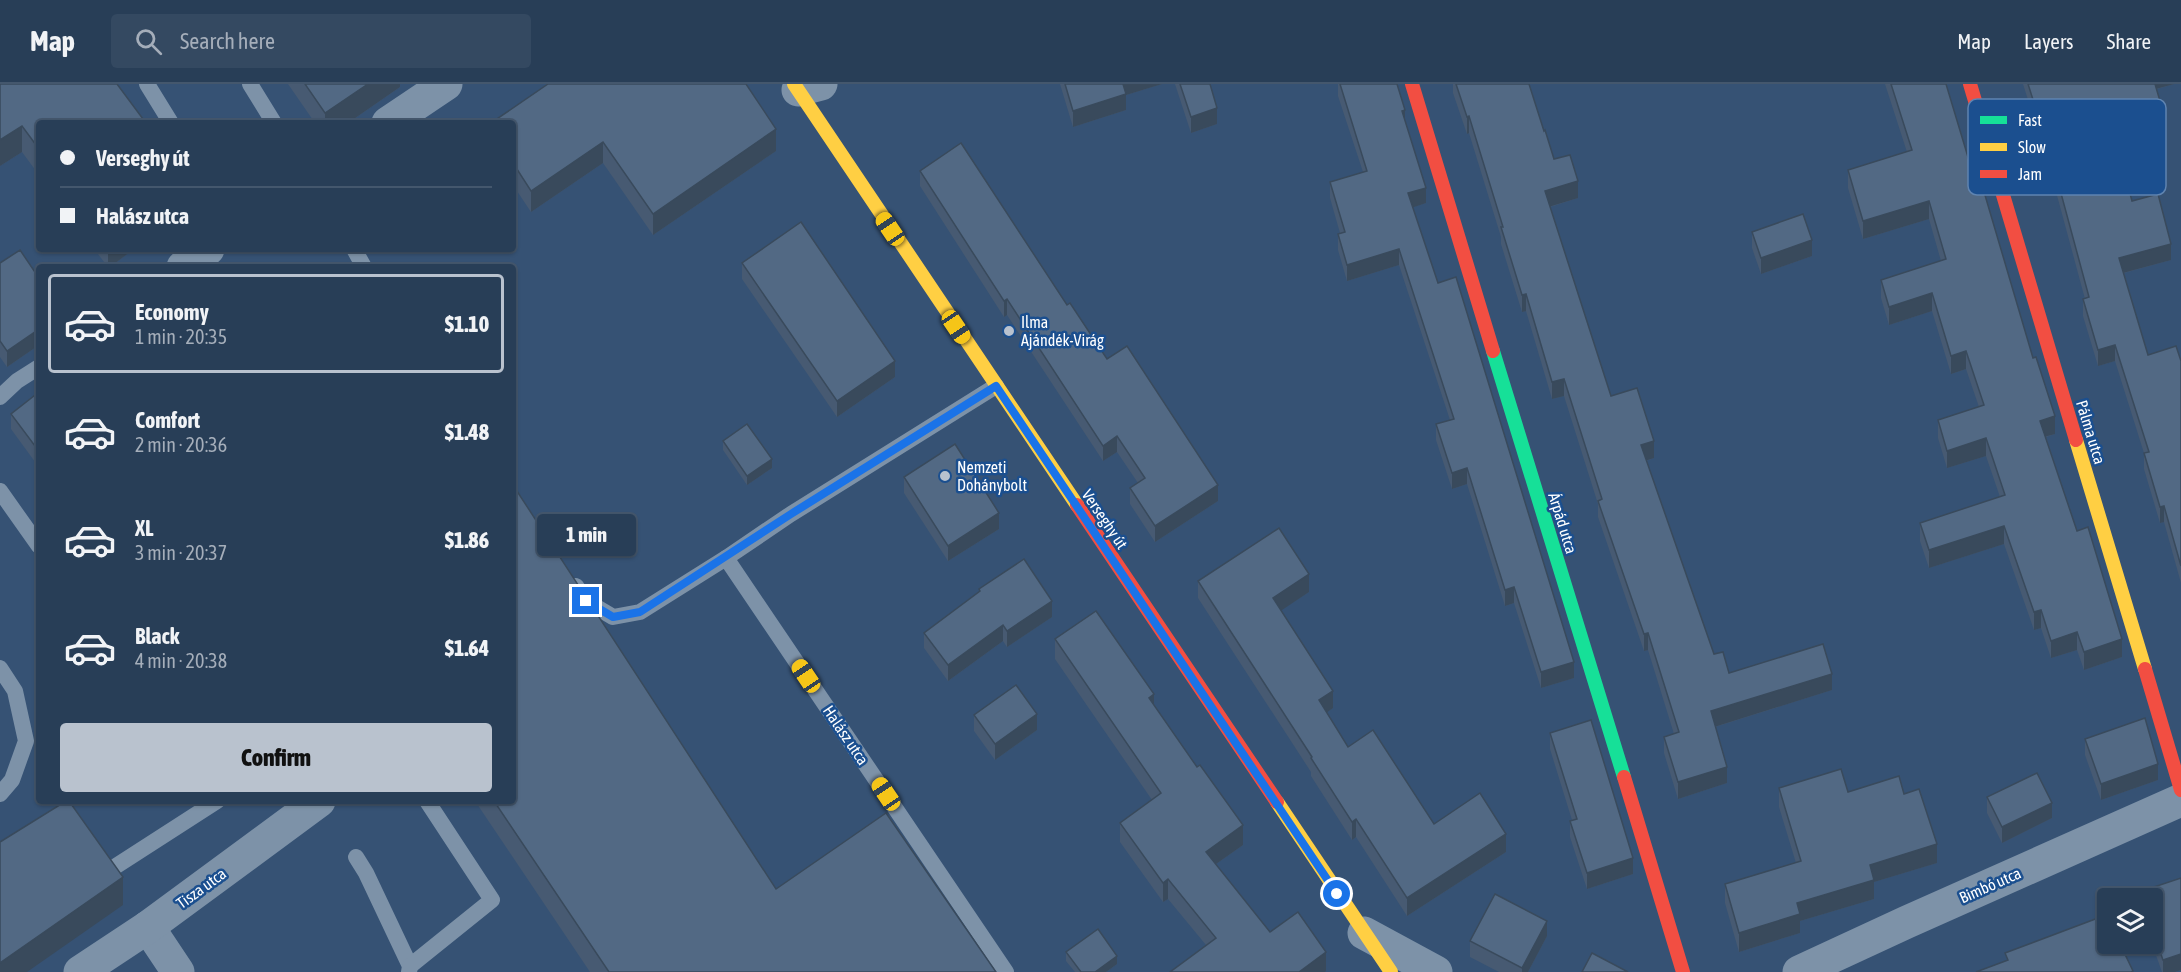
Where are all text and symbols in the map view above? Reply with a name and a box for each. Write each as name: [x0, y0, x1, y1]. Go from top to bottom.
search box: [111, 14, 531, 68]
text: Map: [30, 25, 75, 57]
icon: search: [132, 25, 165, 58]
text: Search here: [180, 28, 275, 54]
text: Map: [1957, 29, 1991, 53]
text: Layers: [2024, 29, 2074, 53]
text: Share: [2107, 29, 2151, 53]
legend: [1968, 99, 2166, 195]
text: Fast: [2018, 111, 2042, 129]
text: Slow: [2018, 138, 2046, 156]
text: Verseghy út: [96, 145, 190, 171]
text: Jam: [2018, 165, 2042, 183]
text: Halász utca: [96, 203, 189, 229]
car: [872, 209, 908, 249]
icon: car: [63, 297, 117, 351]
text: Economy: [135, 299, 209, 325]
car: [938, 307, 974, 347]
text: $1.10: [445, 311, 489, 337]
place label: Ilma Ajándék-Virág: [1021, 313, 1104, 350]
marker: Ilma Ajándék-Virág: [1002, 324, 1016, 338]
text: 1 min · 20:35: [135, 325, 227, 348]
street label: Pálma utca: [2073, 398, 2109, 466]
icon: car: [63, 405, 117, 459]
text: Comfort: [135, 407, 200, 433]
text: $1.48: [445, 419, 489, 445]
text: 2 min · 20:36: [135, 433, 227, 456]
place label: Nemzeti Dohánybolt: [957, 458, 1027, 495]
marker: Nemzeti Dohánybolt: [938, 469, 952, 483]
street label: Verseghy út: [1078, 486, 1132, 553]
street label: Árpád utca: [1544, 490, 1581, 556]
icon: car: [63, 513, 117, 567]
callout: 1 min: [536, 514, 636, 556]
text: XL: [135, 515, 153, 541]
text: 1 min: [566, 523, 607, 546]
text: $1.86: [445, 527, 489, 553]
text: 3 min · 20:37: [135, 541, 227, 564]
route end: [572, 587, 599, 614]
icon: car: [63, 621, 117, 675]
text: Black: [135, 623, 179, 649]
text: $1.64: [445, 635, 489, 661]
text: 4 min · 20:38: [135, 649, 227, 672]
car: [788, 656, 824, 696]
street label: Halász utca: [820, 702, 872, 768]
button: Confirm: [60, 723, 492, 792]
car: [868, 774, 904, 814]
street label: Bimbó utca: [1956, 863, 2024, 907]
street label: Tisza utca: [173, 864, 229, 912]
route start: [1323, 880, 1350, 907]
map controls: [2097, 888, 2163, 954]
button: layers: [2097, 888, 2163, 954]

